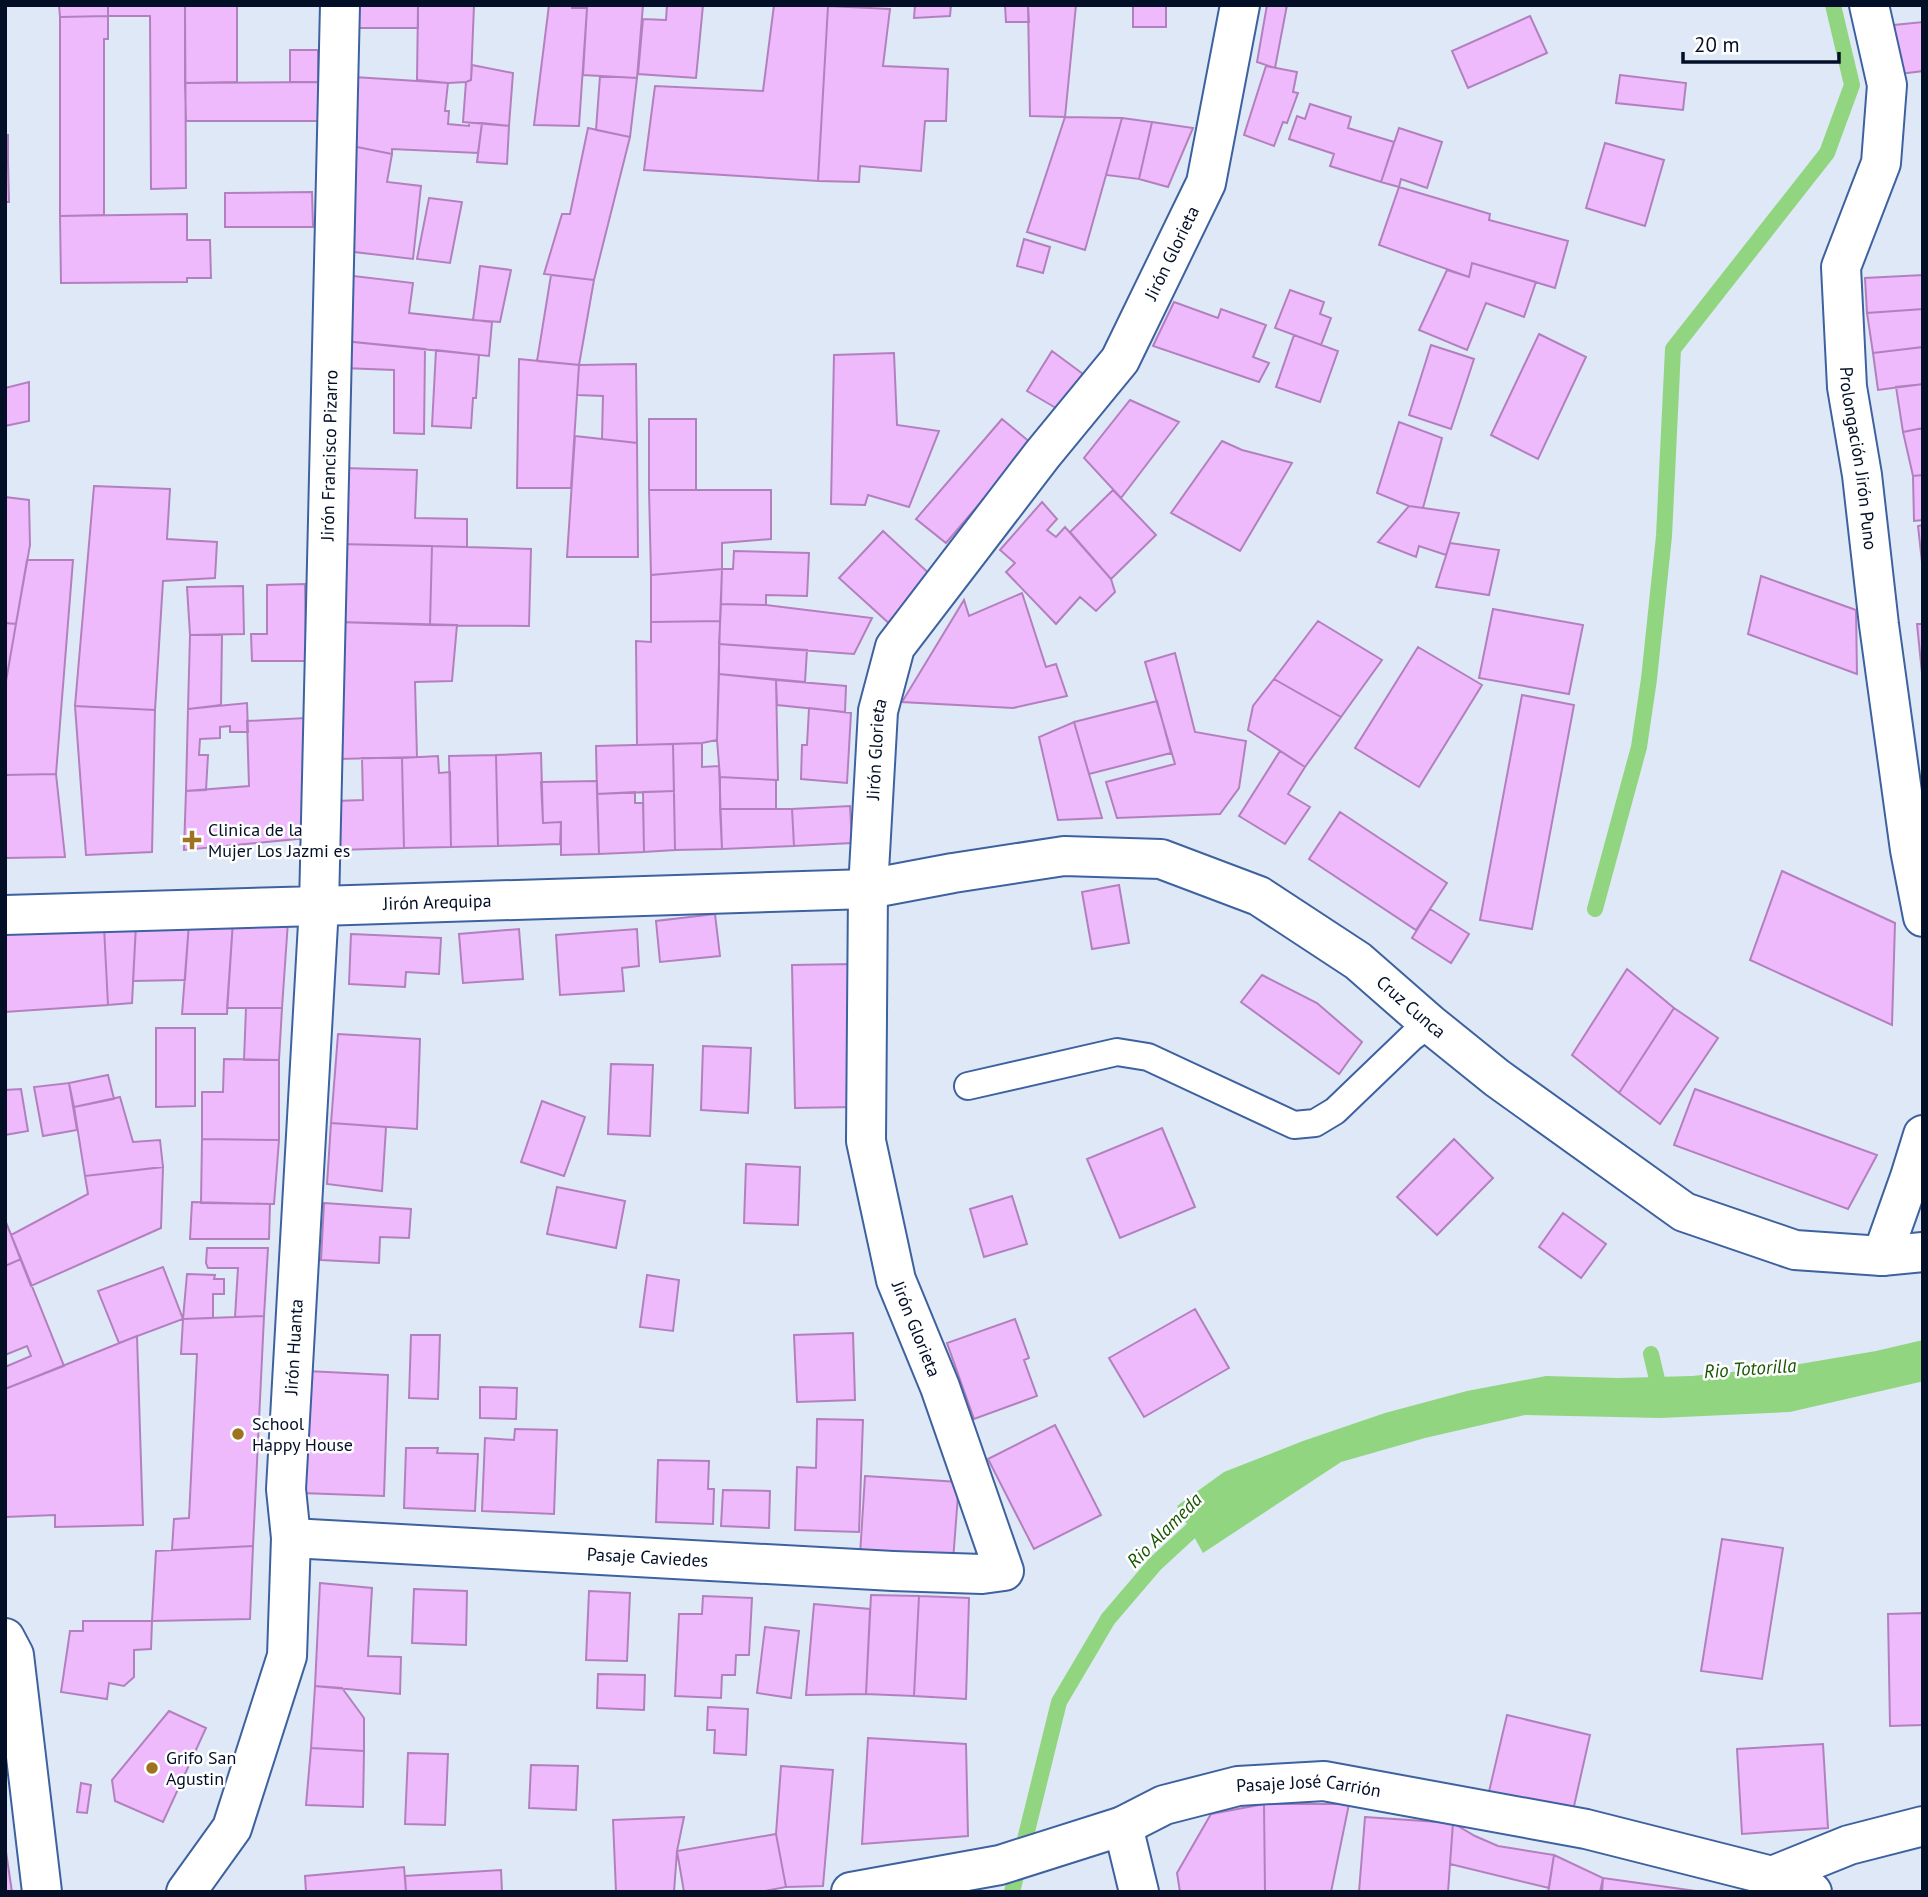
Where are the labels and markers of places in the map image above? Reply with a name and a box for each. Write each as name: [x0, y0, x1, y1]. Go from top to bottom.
place label: Clinica de la Mujer Los Jazmi es: [208, 818, 350, 862]
marker: Clinica de la Mujer Los Jazmi es: [182, 830, 202, 850]
place label: School Happy House: [252, 1412, 353, 1456]
marker: School Happy House: [230, 1426, 246, 1442]
place label: Grifo San Agustin: [166, 1746, 236, 1790]
marker: Grifo San Agustin: [144, 1760, 160, 1776]

